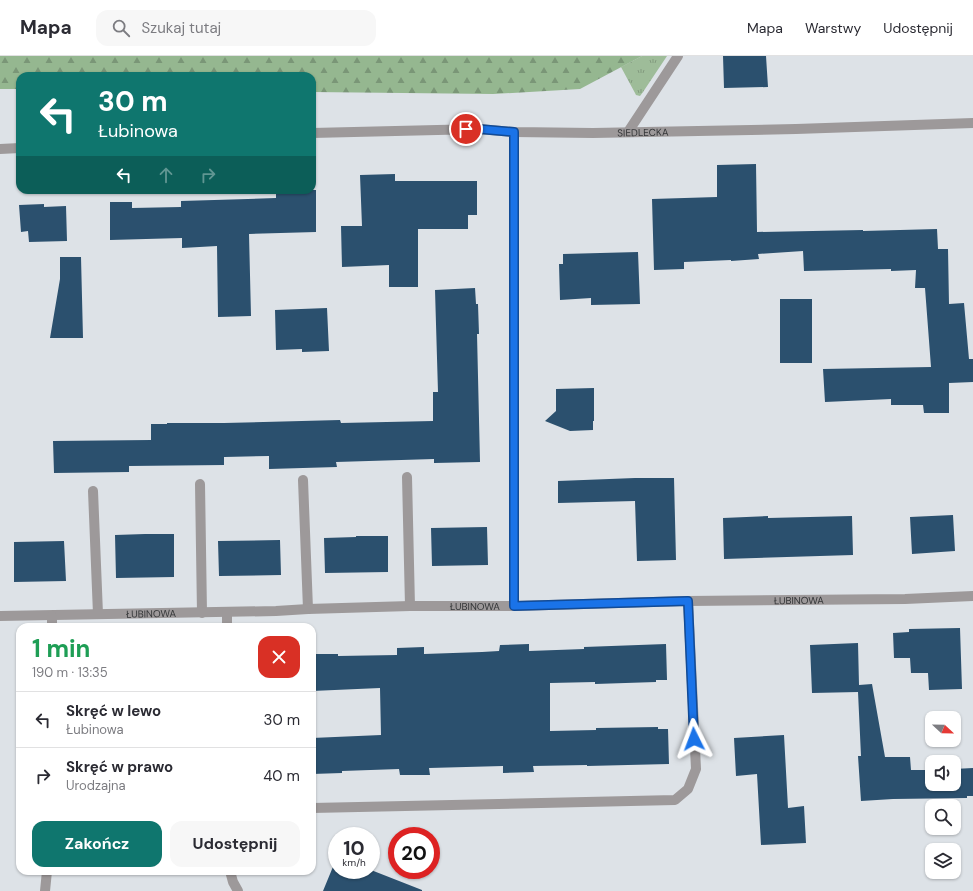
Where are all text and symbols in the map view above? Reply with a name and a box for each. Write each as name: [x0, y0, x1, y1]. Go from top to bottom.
search box: [96, 10, 376, 46]
text: Mapa: [20, 15, 72, 40]
icon: search: [110, 17, 132, 39]
text: Szukaj tutaj: [142, 18, 221, 38]
text: Mapa: [747, 19, 783, 37]
text: Warstwy: [805, 19, 861, 37]
text: Udostępnij: [883, 19, 953, 37]
text: 30 m: [98, 83, 168, 120]
icon: left: [32, 88, 84, 140]
pin: [449, 112, 483, 146]
icon: arrive: [455, 118, 477, 140]
text: Łubinowa: [98, 119, 178, 143]
street label: SIEDLECKA: [617, 126, 669, 140]
icon: left: [113, 164, 135, 186]
icon: ahead: [155, 164, 177, 186]
icon: right: [197, 164, 219, 186]
street label: ŁUBINOWA: [774, 594, 824, 607]
street label: ŁUBINOWA: [450, 600, 500, 613]
street label: ŁUBINOWA: [126, 607, 177, 621]
text: 1 min: [32, 633, 90, 664]
button: close: [258, 636, 300, 678]
text: 190 m · 13:35: [32, 664, 108, 681]
text: Skręć w lewo: [66, 701, 161, 721]
icon: left: [32, 709, 54, 731]
text: 30 m: [264, 710, 300, 730]
north arrow: [925, 711, 961, 747]
map controls: [925, 711, 961, 879]
position arrow: [673, 718, 715, 760]
text: Łubinowa: [66, 721, 124, 738]
button: sound: [925, 755, 961, 791]
text: Skręć w prawo: [66, 757, 173, 777]
icon: right: [32, 765, 54, 787]
text: 40 m: [263, 766, 300, 786]
text: Urodzajna: [66, 777, 126, 794]
button: search: [925, 799, 961, 835]
button: Zakończ: [32, 821, 162, 867]
button: Udostępnij: [170, 821, 300, 867]
speed limit sign: 20: [388, 827, 440, 879]
text: 10: [343, 835, 365, 861]
button: layers: [925, 843, 961, 879]
text: km/h: [342, 856, 366, 869]

